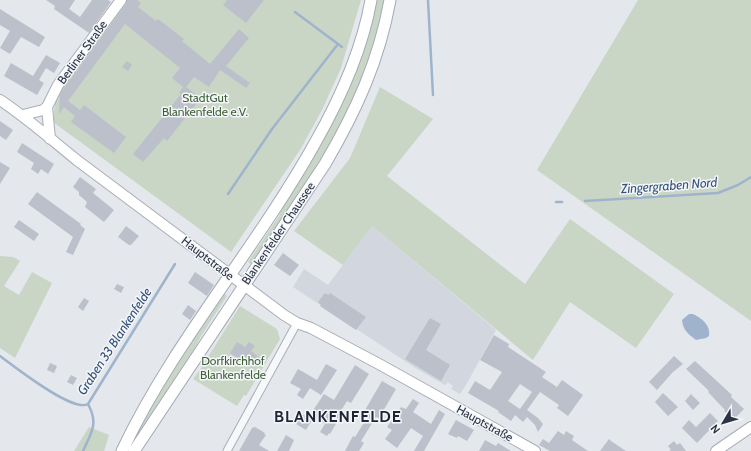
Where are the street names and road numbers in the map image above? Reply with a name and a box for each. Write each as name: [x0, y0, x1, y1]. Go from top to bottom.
street label: Berliner Straße: [54, 17, 110, 87]
street label: Blankenfelder Chaussee: [238, 179, 318, 287]
street label: Hauptstraße: [179, 233, 237, 283]
street label: Hauptstraße: [454, 401, 516, 445]

